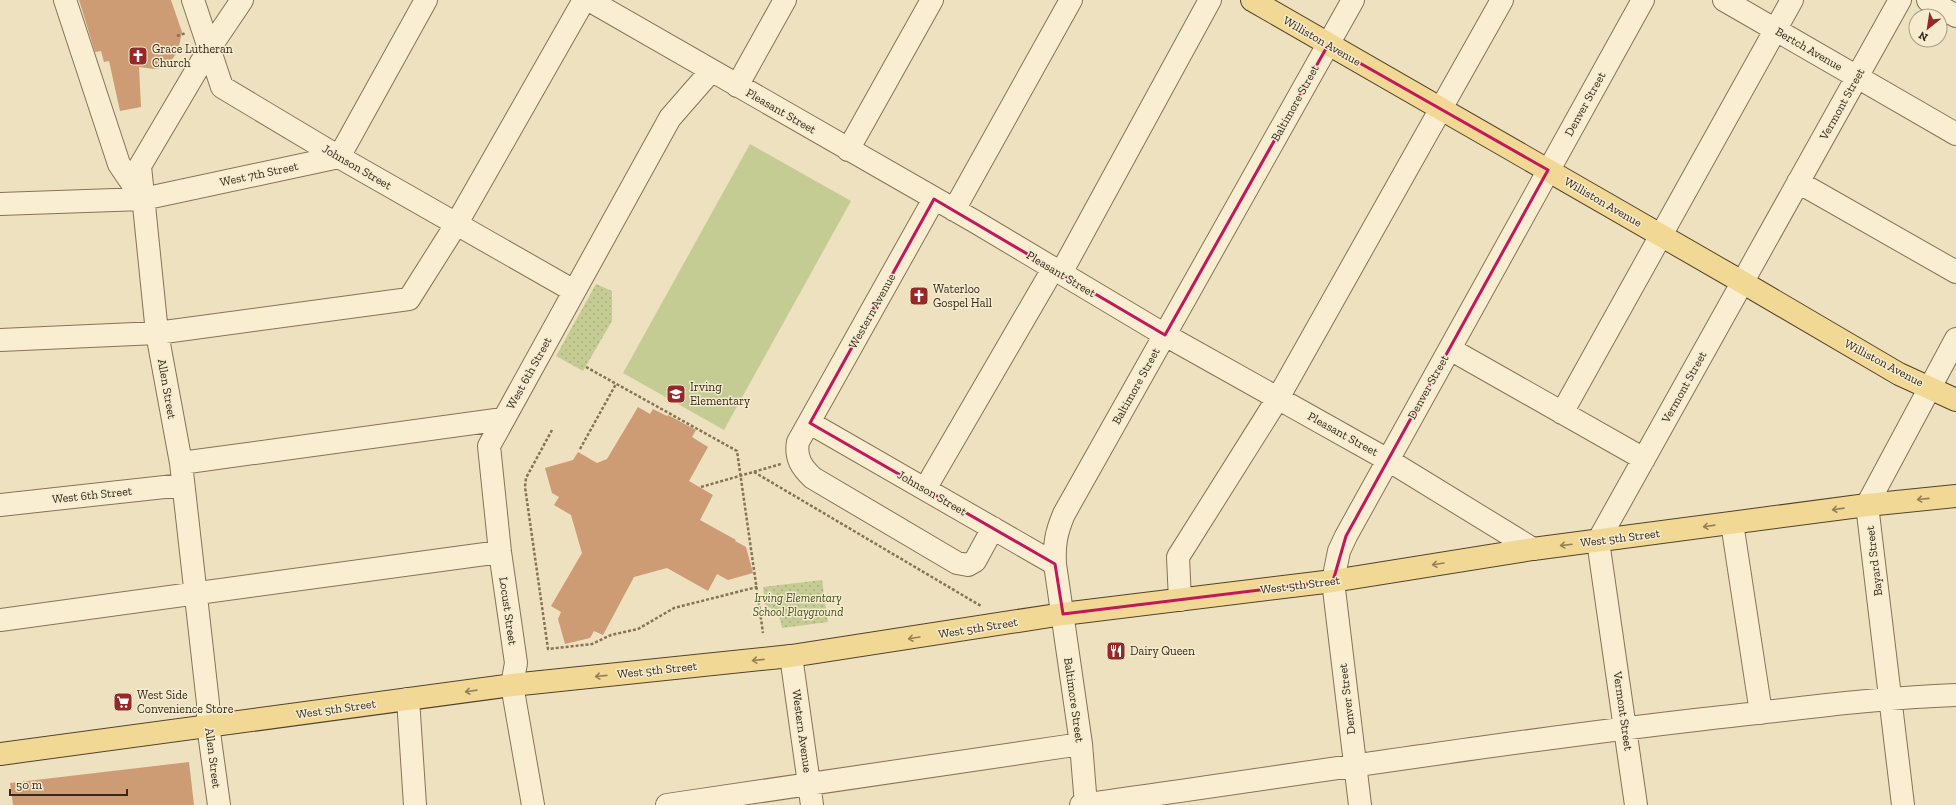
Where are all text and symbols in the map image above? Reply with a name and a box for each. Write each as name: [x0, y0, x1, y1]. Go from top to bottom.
north arrow: [1908, 8, 1948, 48]
street label: Williston Avenue: [1281, 13, 1364, 69]
street label: Bertch Avenue: [1773, 24, 1845, 74]
text: N: [1916, 28, 1930, 44]
place label: Grace Lutheran Church: [152, 42, 233, 70]
church icon: Grace Lutheran Church: [127, 45, 149, 67]
street label: Baltimore Street: [1268, 62, 1322, 144]
street label: Vermont Street: [1816, 65, 1868, 143]
street label: Denver Street: [1562, 69, 1609, 139]
street label: Pleasant Street: [744, 85, 819, 137]
street label: Johnson Street: [320, 142, 395, 193]
street label: West 7th Street: [219, 159, 300, 189]
street label: Williston Avenue: [1562, 174, 1645, 230]
street label: Pleasant Street: [1024, 248, 1099, 300]
street label: Western Avenue: [846, 271, 899, 351]
place label: Waterloo Gospel Hall: [933, 282, 992, 310]
church icon: Waterloo Gospel Hall: [908, 285, 930, 307]
street label: West 6th Street: [503, 334, 555, 412]
street label: Williston Avenue: [1842, 336, 1926, 390]
street label: Baltimore Street: [1109, 345, 1163, 427]
street label: Vermont Street: [1658, 348, 1710, 426]
street label: Denver Street: [1405, 352, 1452, 422]
street label: Allen Street: [155, 358, 179, 421]
place label: Irving Elementary: [690, 380, 751, 408]
school or university icon: Irving Elementary: [665, 383, 687, 405]
street label: Pleasant Street: [1305, 409, 1381, 459]
street label: Johnson Street: [895, 468, 970, 519]
street label: West 6th Street: [51, 484, 133, 506]
one-way arrow: [1917, 495, 1930, 503]
one-way arrow: [1832, 505, 1845, 513]
one-way arrow: [1703, 522, 1716, 530]
street label: Bayard Street: [1863, 525, 1885, 597]
street label: West 5th Street: [1579, 526, 1661, 550]
one-way arrow: [1560, 541, 1573, 549]
one-way arrow: [1432, 560, 1445, 568]
street label: West 5th Street: [1259, 573, 1341, 597]
street label: Locust Street: [496, 576, 520, 647]
park label: Irving Elementary School Playground: [753, 591, 843, 619]
street label: West 5th Street: [937, 615, 1019, 641]
one-way arrow: [908, 634, 921, 642]
restaurant icon: Dairy Queen: [1105, 640, 1127, 662]
place label: Dairy Queen: [1130, 644, 1195, 658]
one-way arrow: [752, 656, 765, 664]
street label: Baltimore Street: [1061, 657, 1087, 744]
street label: West 5th Street: [616, 659, 698, 681]
street label: Denver Street: [1336, 662, 1358, 735]
street label: Vermont Street: [1610, 669, 1636, 752]
one-way arrow: [594, 672, 607, 680]
one-way arrow: [465, 687, 478, 695]
place label: West Side Convenience Store: [137, 688, 234, 716]
street label: Western Avenue: [789, 688, 815, 774]
supermarket icon: West Side Convenience Store: [112, 691, 134, 713]
street label: West 5th Street: [295, 696, 377, 722]
street label: Allen Street: [202, 727, 224, 790]
scale bar: [10, 771, 127, 797]
text: 50 m: [16, 778, 43, 792]

